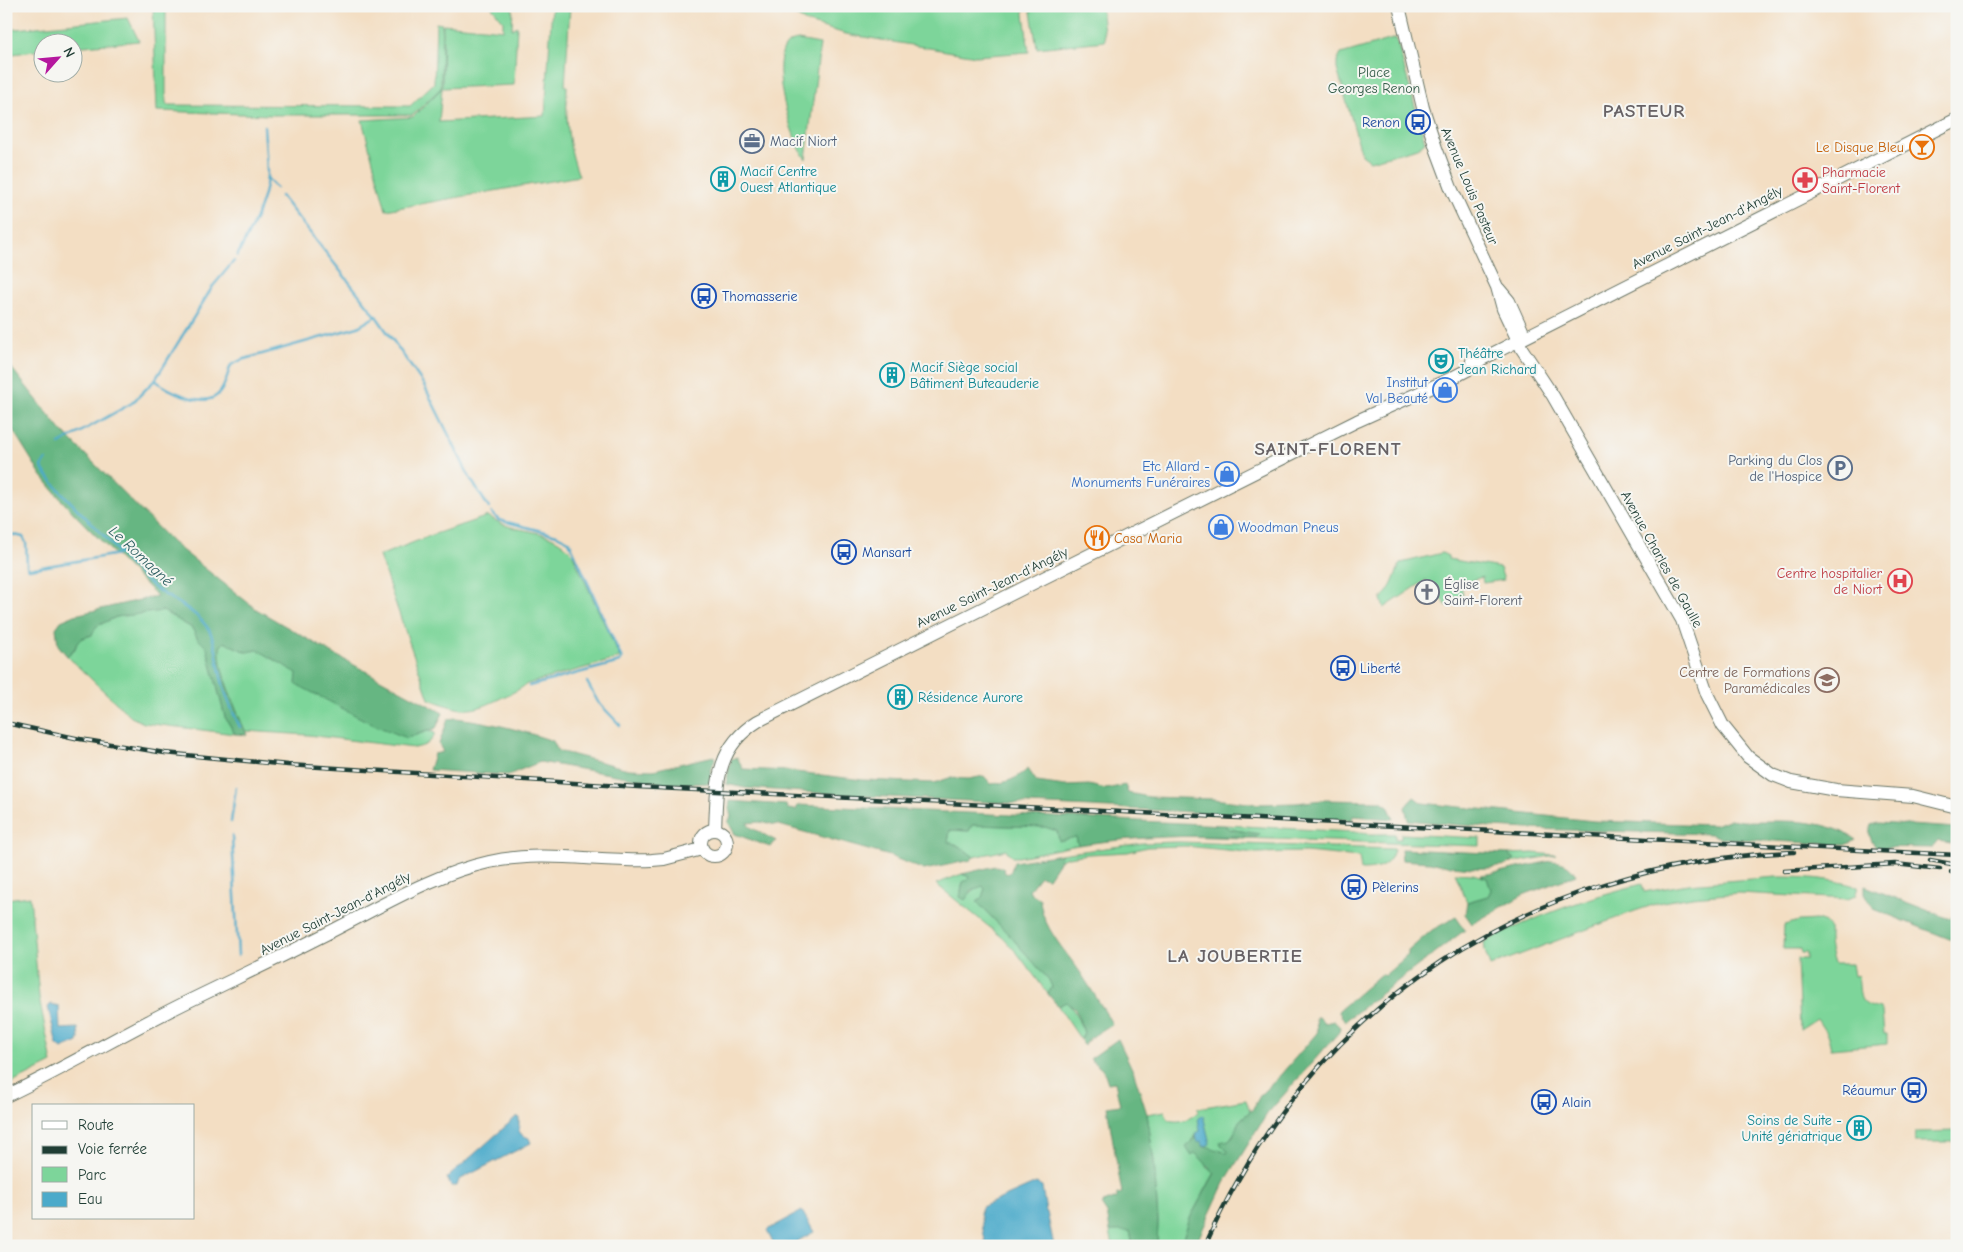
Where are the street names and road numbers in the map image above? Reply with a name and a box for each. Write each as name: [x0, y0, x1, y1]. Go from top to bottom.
street label: Avenue Louis Pasteur: [1437, 125, 1502, 248]
street label: Avenue Saint-Jean-d'Angély: [1629, 182, 1786, 273]
street label: Avenue Charles de Gaulle: [1617, 488, 1706, 630]
street label: Avenue Saint-Jean-d'Angély: [914, 543, 1071, 632]
street label: Avenue Saint-Jean-d'Angély: [257, 868, 414, 959]

